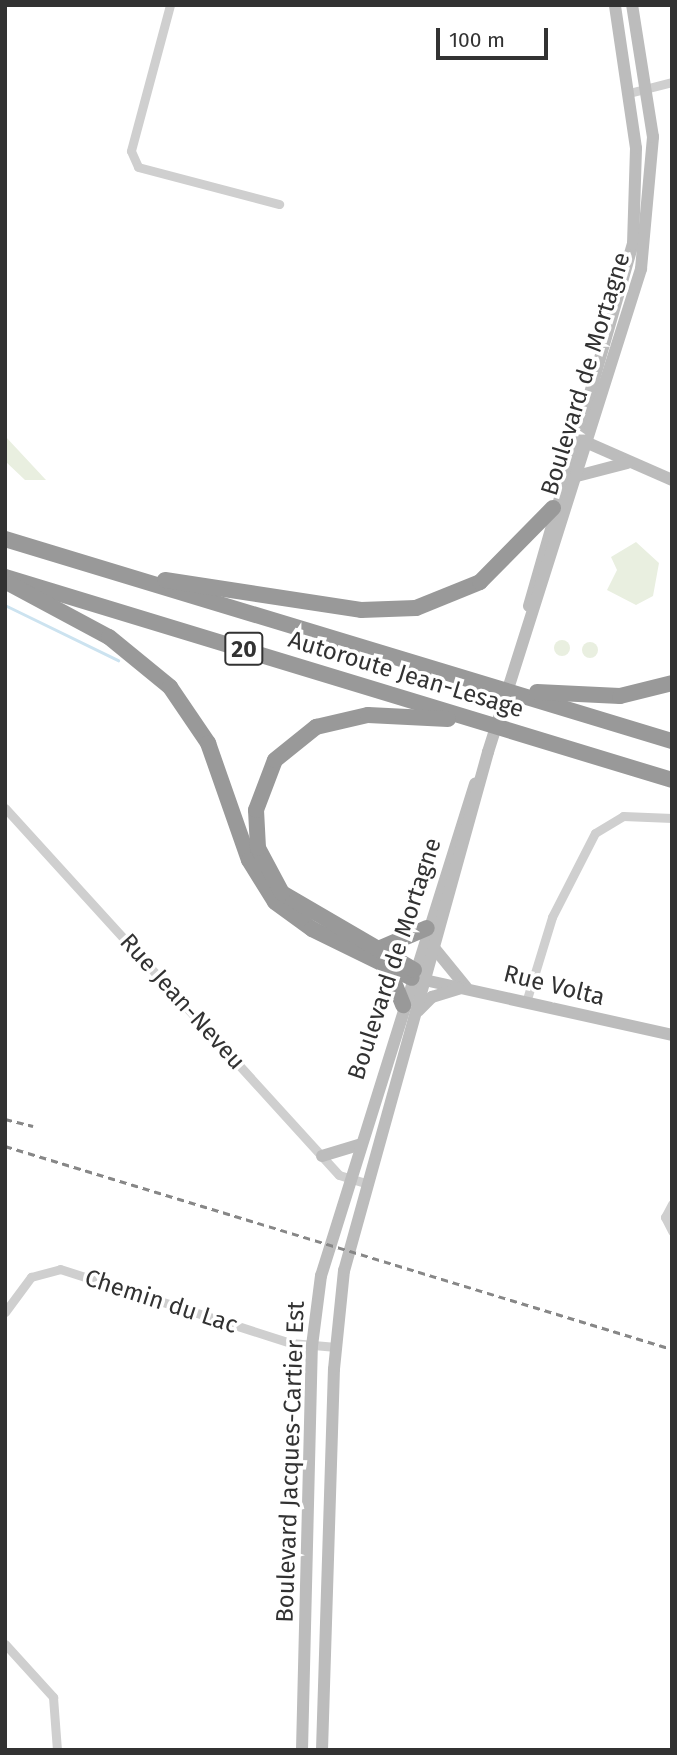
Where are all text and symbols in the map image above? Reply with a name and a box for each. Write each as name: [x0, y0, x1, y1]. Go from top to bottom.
scale bar: [439, 14, 551, 58]
text: 100 m: [449, 27, 505, 53]
street label: Boulevard de Mortagne: [535, 249, 637, 499]
street label: Autoroute Jean-Lesage: [285, 625, 527, 725]
road number: 20: [223, 629, 265, 668]
street label: Boulevard de Mortagne: [342, 834, 448, 1084]
street label: Rue Jean-Neveu: [113, 928, 251, 1076]
street label: Rue Volta: [500, 960, 608, 1012]
street label: Chemin du Lac: [81, 1264, 241, 1340]
street label: Boulevard Jacques-Cartier Est: [271, 1301, 311, 1623]

